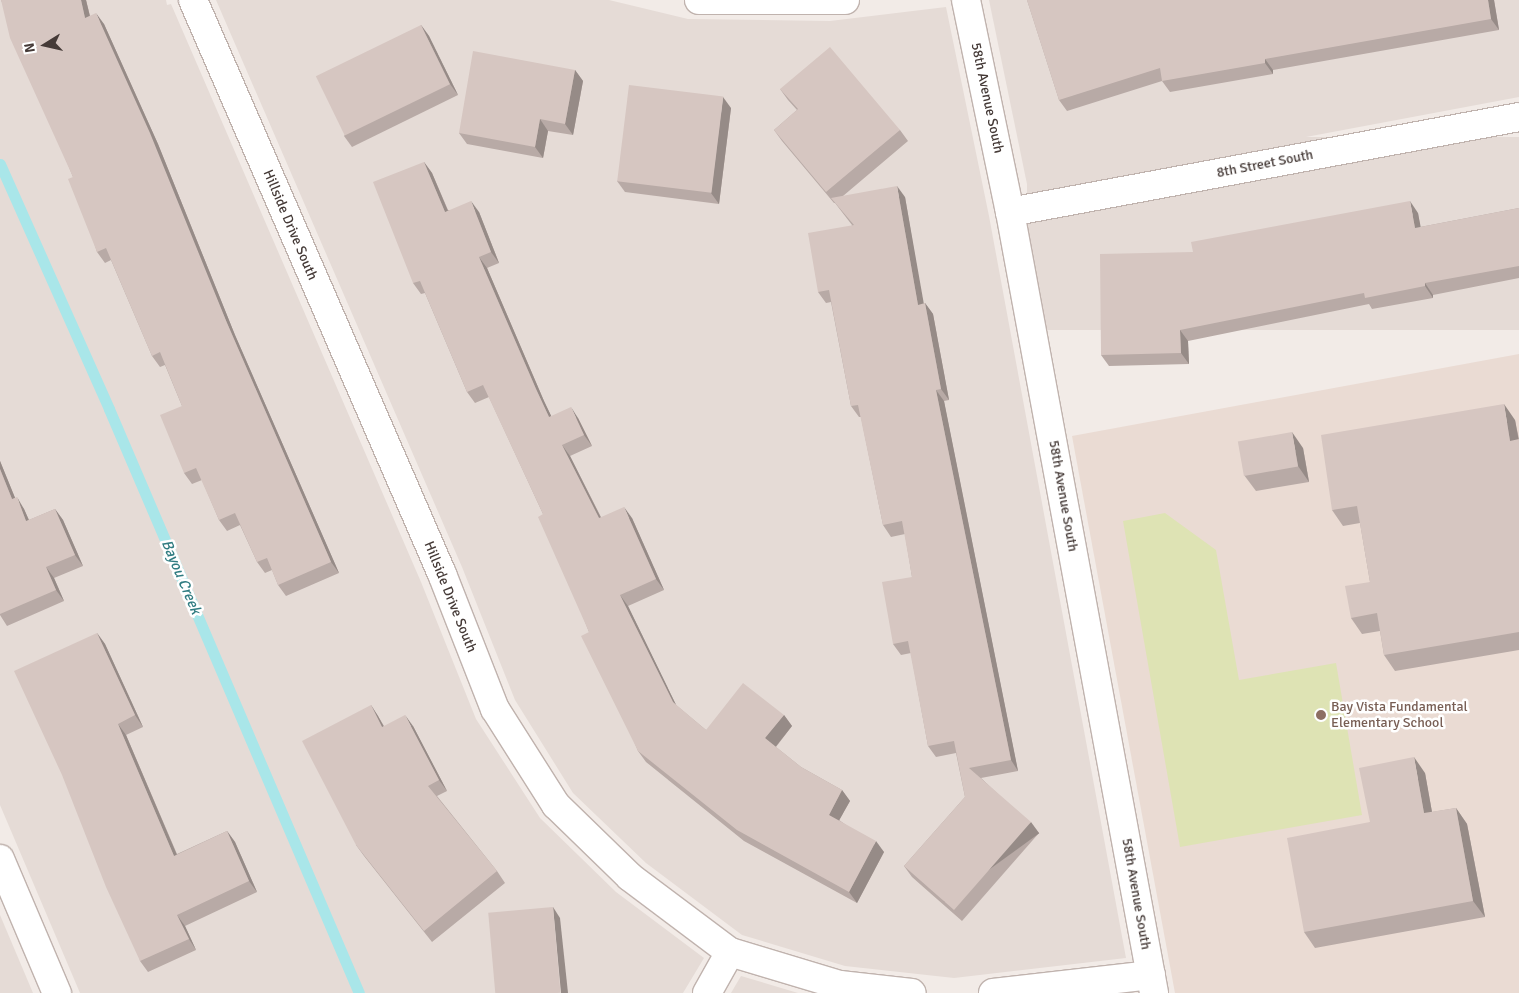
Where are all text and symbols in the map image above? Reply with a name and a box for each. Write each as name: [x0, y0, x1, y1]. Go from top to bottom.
north arrow: [20, 20, 70, 70]
text: N: [21, 41, 39, 54]
street label: 58th Avenue South: [967, 41, 1007, 155]
street label: 8th Street South: [1215, 146, 1315, 182]
street label: Hillside Drive South: [259, 167, 321, 283]
street label: 58th Avenue South: [1045, 439, 1081, 553]
water label: Bayou Creek: [157, 537, 205, 617]
street label: Hillside Drive South: [420, 539, 480, 655]
place label: Bay Vista Fundamental Elementary School: [1331, 699, 1468, 732]
marker: Bay Vista Fundamental Elementary School: [1315, 709, 1327, 721]
street label: 58th Avenue South: [1118, 837, 1154, 951]

